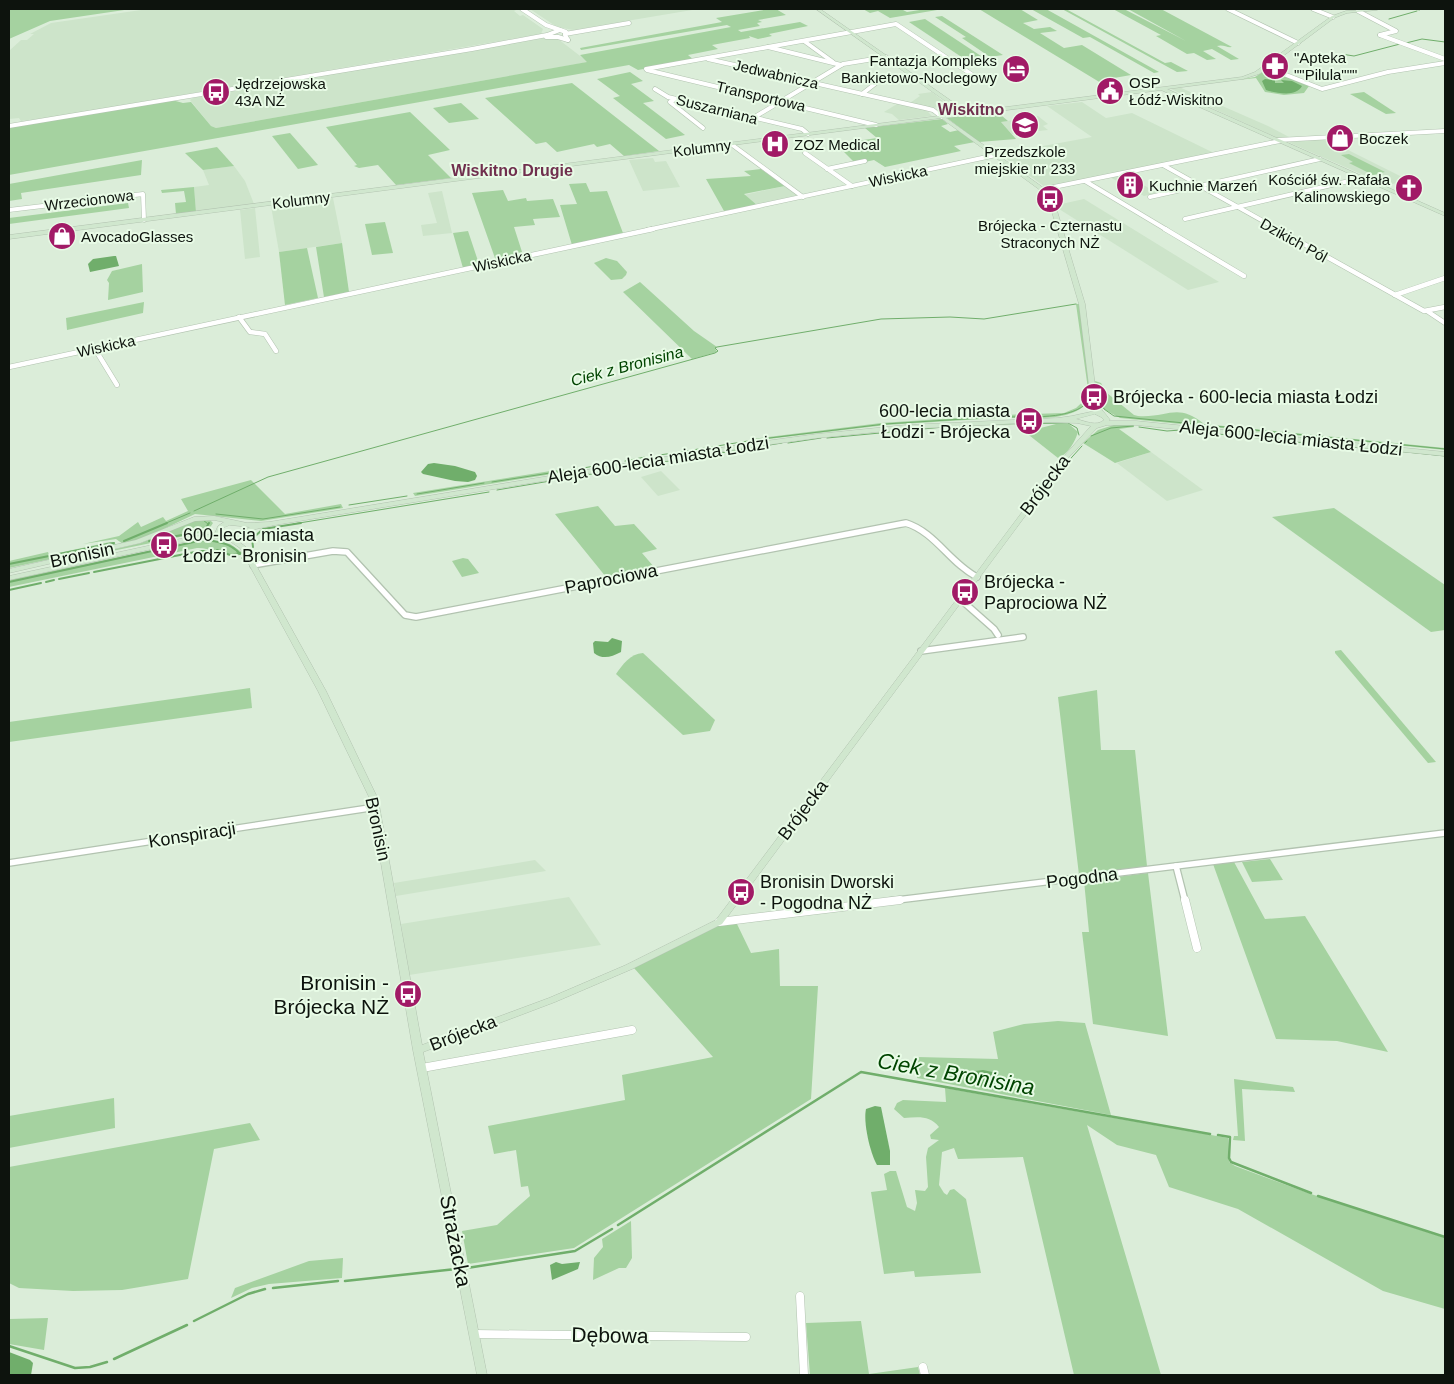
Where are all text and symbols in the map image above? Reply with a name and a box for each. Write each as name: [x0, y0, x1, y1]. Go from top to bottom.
place label: "Apteka ""Pilula""": [1294, 49, 1357, 83]
pharmacy icon: "Apteka ""Pilula""": [1260, 51, 1290, 81]
place label: Fantazja Kompleks Bankietowo-Noclegowy: [841, 52, 997, 86]
hotel icon: Fantazja Kompleks Bankietowo-Noclegowy: [1001, 54, 1031, 84]
street label: Jedwabnicza: [732, 56, 821, 92]
place label: OSP Łódź-Wiskitno: [1129, 74, 1223, 108]
place label: Jędrzejowska 43A NŻ: [235, 75, 327, 109]
public building icon: OSP Łódź-Wiskitno: [1095, 76, 1125, 106]
bus stop icon: Jędrzejowska 43A NŻ: [201, 77, 231, 107]
street label: Transportowa: [715, 77, 808, 115]
street label: Suszarniana: [674, 91, 760, 127]
district label: Wiskitno: [938, 101, 1004, 118]
school or university icon: Przedszkole miejskie nr 233: [1010, 110, 1040, 140]
shop icon: Boczek: [1325, 123, 1355, 153]
hospital icon: ZOZ Medical: [760, 129, 790, 159]
place label: Boczek: [1359, 130, 1409, 147]
street label: Kolumny: [672, 136, 732, 160]
place label: ZOZ Medical: [794, 136, 880, 153]
place label: Przedszkole miejskie nr 233: [975, 143, 1075, 177]
street label: Wiskicka: [867, 161, 929, 190]
district label: Wiskitno Drugie: [451, 162, 573, 179]
building icon: Kuchnie Marzeń: [1115, 170, 1145, 200]
place label: Kościół św. Rafała Kalinowskiego: [1268, 171, 1391, 205]
church icon: Kościół św. Rafała Kalinowskiego: [1394, 173, 1424, 203]
place label: Kuchnie Marzeń: [1149, 177, 1257, 194]
bus stop icon: Brójecka - Czternastu Straconych NŻ: [1035, 184, 1065, 214]
street label: Wrzecionowa: [43, 186, 135, 214]
street label: Kolumny: [271, 188, 331, 212]
street label: Dzikich Pól: [1257, 215, 1331, 265]
place label: Brójecka - Czternastu Straconych NŻ: [978, 217, 1122, 251]
shop icon: AvocadoGlasses: [47, 221, 77, 251]
place label: AvocadoGlasses: [81, 228, 193, 245]
street label: Wiskicka: [471, 246, 533, 275]
street label: Wiskicka: [75, 331, 137, 360]
water label: Ciek z Bronisina: [569, 343, 685, 389]
bus stop icon: Brójecka - 600-lecia miasta Łodzi: [1079, 382, 1109, 412]
place label: Brójecka - 600-lecia miasta Łodzi: [1113, 387, 1378, 407]
place label: 600-lecia miasta Łodzi - Brójecka: [879, 401, 1011, 442]
bus stop icon: 600-lecia miasta Łodzi - Brójecka: [1014, 406, 1044, 436]
street label: Aleja 600-lecia miasta Łodzi: [1179, 416, 1403, 460]
street label: Aleja 600-lecia miasta Łodzi: [546, 433, 770, 487]
street label: Brójecka: [1016, 450, 1075, 519]
place label: 600-lecia miasta Łodzi - Bronisin: [183, 525, 315, 566]
bus stop icon: 600-lecia miasta Łodzi - Bronisin: [149, 530, 179, 560]
street label: Bronisin: [48, 538, 116, 572]
street label: Paprociowa: [563, 560, 660, 598]
place label: Brójecka - Paprociowa NŻ: [984, 572, 1107, 613]
bus stop icon: Brójecka - Paprociowa NŻ: [950, 577, 980, 607]
street label: Brójecka: [774, 775, 833, 844]
street label: Bronisin: [361, 795, 395, 863]
street label: Konspiracji: [147, 818, 237, 852]
street label: Pogodna: [1045, 864, 1120, 892]
place label: Bronisin Dworski - Pogodna NŻ: [760, 872, 894, 913]
bus stop icon: Bronisin Dworski - Pogodna NŻ: [726, 877, 756, 907]
place label: Bronisin - Brójecka NŻ: [273, 971, 389, 1018]
bus stop icon: Bronisin - Brójecka NŻ: [393, 979, 423, 1009]
street label: Brójecka: [427, 1011, 500, 1055]
water label: Ciek z Bronisina: [876, 1048, 1036, 1100]
street label: Strażacka: [436, 1193, 476, 1289]
street label: Dębowa: [571, 1323, 649, 1347]

